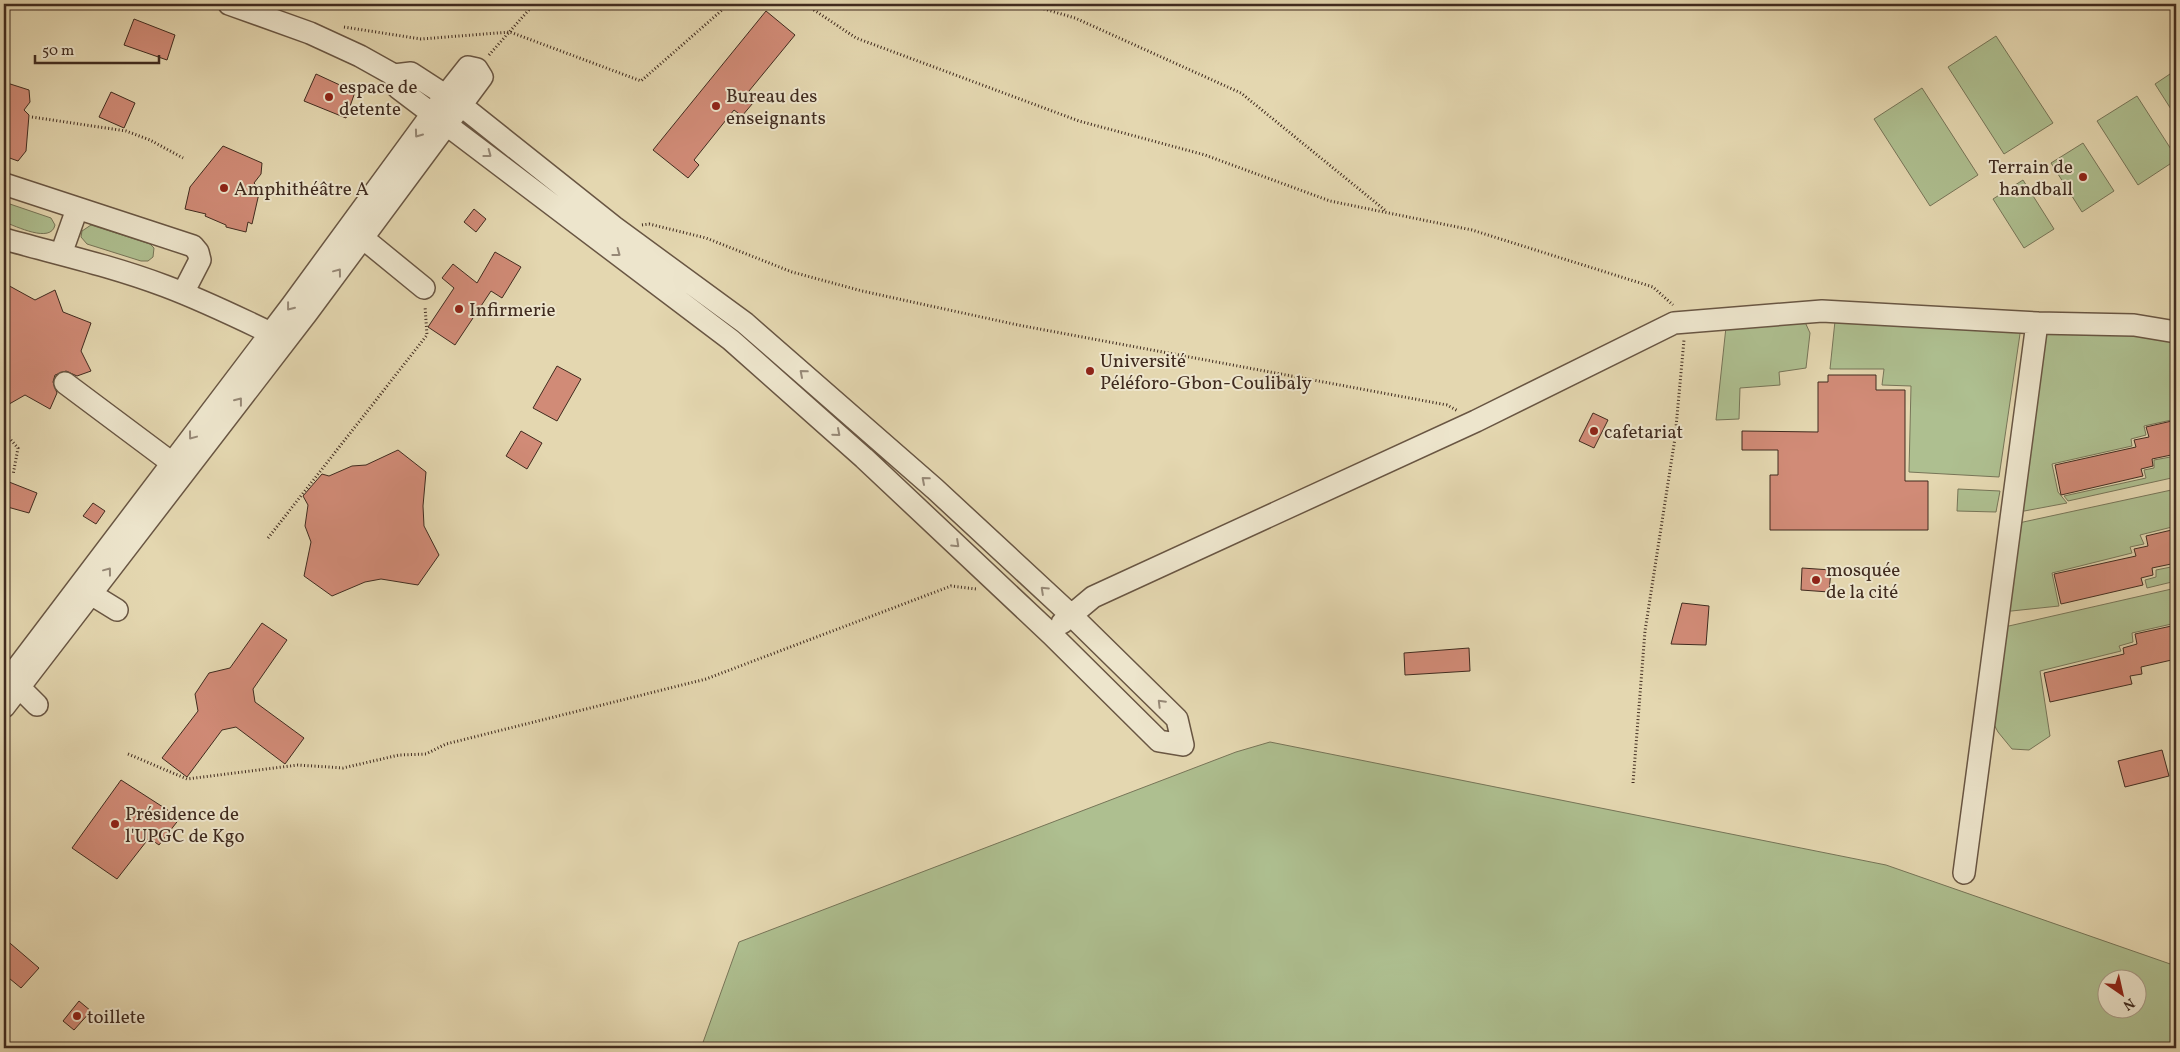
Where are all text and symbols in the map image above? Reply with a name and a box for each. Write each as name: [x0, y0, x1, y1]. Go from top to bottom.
scale bar: [35, 32, 159, 64]
text: 50 m: [42, 41, 74, 62]
place label: espace de detente: [339, 75, 418, 123]
place label: Bureau des enseignants: [726, 84, 826, 132]
marker: espace de detente: [323, 91, 335, 103]
marker: Bureau des enseignants: [710, 100, 722, 112]
one-way arrow: [415, 128, 424, 138]
one-way arrow: [482, 148, 492, 157]
place label: Terrain de handball: [1988, 155, 2073, 203]
marker: Terrain de handball: [2077, 171, 2089, 183]
place label: Amphithéâtre A: [234, 177, 369, 203]
marker: Amphithéâtre A: [218, 182, 230, 194]
one-way arrow: [611, 247, 620, 255]
one-way arrow: [333, 269, 341, 278]
place label: Infirmerie: [469, 298, 555, 324]
one-way arrow: [287, 301, 296, 311]
marker: Infirmerie: [453, 303, 465, 315]
place label: Université Péléforo-Gbon-Coulibaly: [1100, 349, 1312, 397]
marker: Université Péléforo-Gbon-Coulibaly: [1084, 365, 1096, 377]
one-way arrow: [799, 370, 808, 379]
one-way arrow: [233, 398, 241, 407]
place label: cafetariat: [1604, 420, 1683, 446]
marker: cafetariat: [1588, 425, 1600, 437]
one-way arrow: [831, 428, 840, 436]
one-way arrow: [189, 430, 197, 439]
one-way arrow: [922, 477, 931, 486]
one-way arrow: [950, 538, 959, 547]
place label: mosquée de la cité: [1826, 558, 1900, 606]
one-way arrow: [102, 568, 111, 577]
marker: mosquée de la cité: [1810, 574, 1822, 586]
one-way arrow: [1041, 587, 1050, 596]
one-way arrow: [1158, 700, 1167, 709]
place label: Présidence de l'UPGC de Kgo: [125, 802, 245, 850]
marker: Présidence de l'UPGC de Kgo: [109, 818, 121, 830]
north arrow: [2098, 970, 2148, 1020]
text: N: [2119, 993, 2138, 1014]
place label: toillete: [87, 1005, 145, 1031]
marker: toillete: [71, 1010, 83, 1022]

